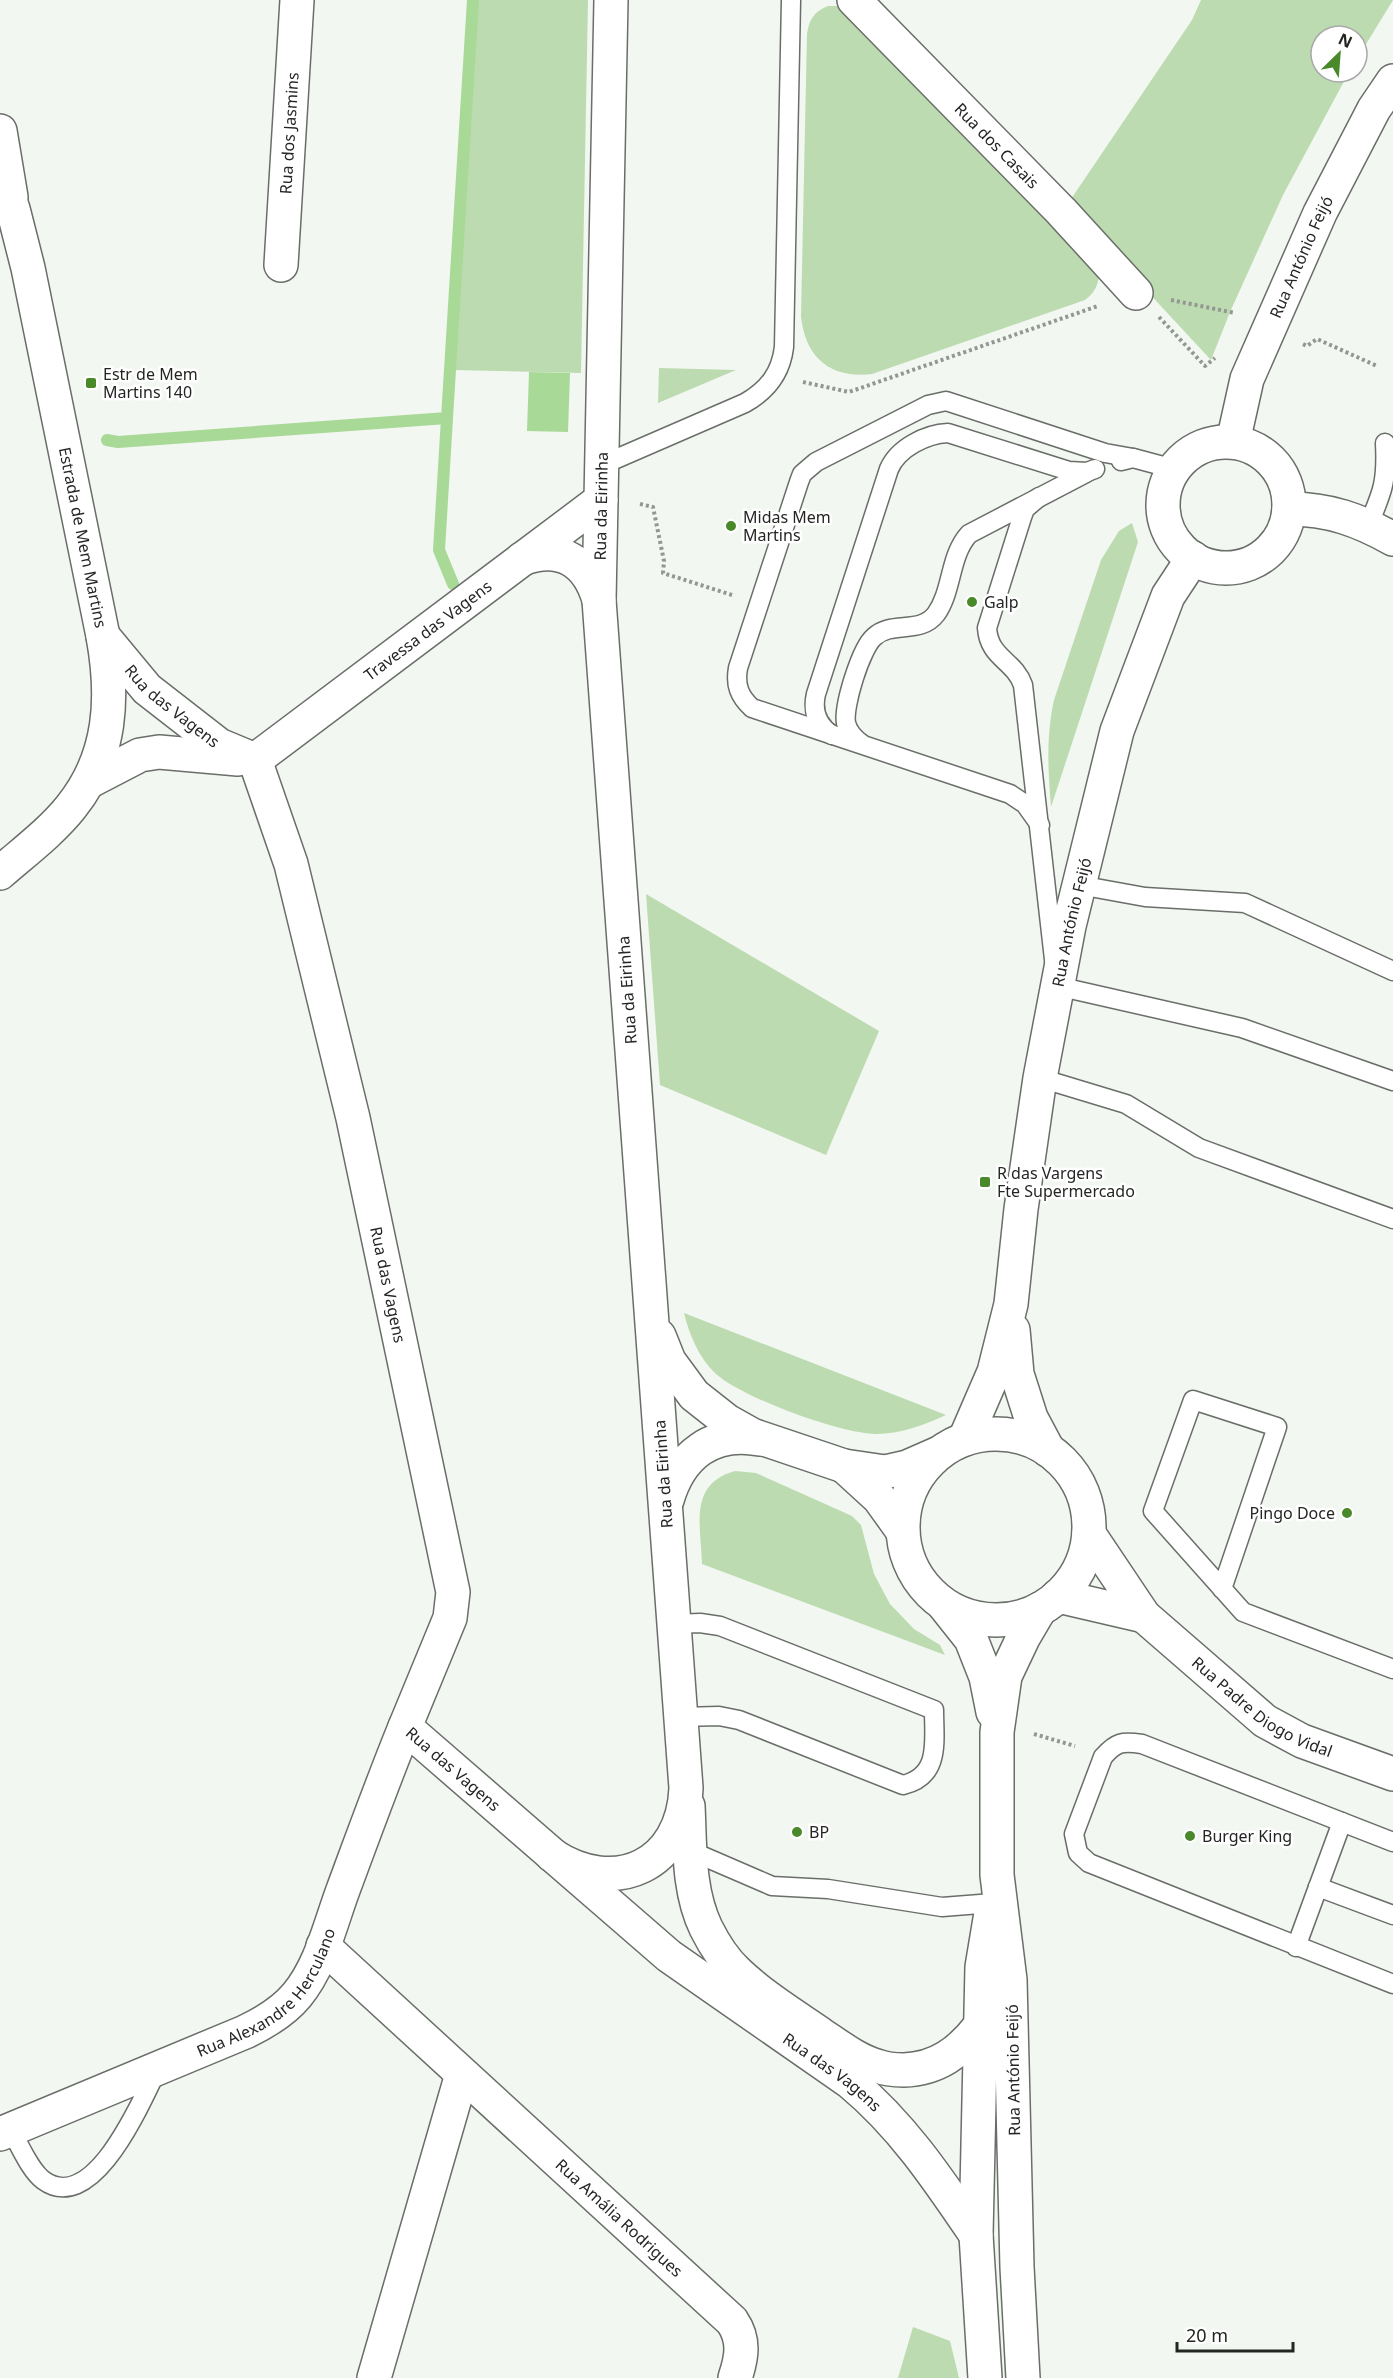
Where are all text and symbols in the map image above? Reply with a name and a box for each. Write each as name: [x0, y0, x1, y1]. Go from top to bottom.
north arrow: [1309, 24, 1369, 84]
text: N: [1335, 28, 1356, 53]
street label: Rua dos Jasmins: [274, 72, 304, 195]
street label: Rua dos Casais: [950, 98, 1044, 193]
street label: Rua António Feijó: [1264, 192, 1338, 322]
place label: Estr de Mem Martins 140: [103, 363, 198, 403]
marker: Estr de Mem Martins 140: [84, 376, 98, 390]
street label: Estrada de Mem Martins: [54, 445, 112, 630]
street label: Rua da Eirinha: [589, 452, 613, 561]
place label: Midas Mem Martins: [743, 506, 831, 546]
marker: Midas Mem Martins: [724, 519, 738, 533]
street label: Travessa das Vagens: [359, 575, 496, 685]
place label: Galp: [984, 591, 1019, 613]
marker: Galp: [965, 595, 979, 609]
street label: Rua das Vagens: [120, 660, 224, 753]
street label: Rua António Feijó: [1047, 855, 1096, 989]
street label: Rua da Eirinha: [612, 935, 642, 1045]
place label: R das Vargens Fte Supermercado: [997, 1162, 1135, 1202]
marker: R das Vargens Fte Supermercado: [978, 1175, 992, 1189]
street label: Rua das Vagens: [365, 1225, 411, 1345]
street label: Rua da Eirinha: [648, 1419, 678, 1529]
place label: Pingo Doce: [1250, 1502, 1335, 1524]
marker: Pingo Doce: [1340, 1506, 1354, 1520]
street label: Rua Padre Diogo Vidal: [1187, 1651, 1335, 1762]
street label: Rua das Vagens: [401, 1722, 505, 1816]
place label: BP: [809, 1821, 829, 1843]
marker: BP: [790, 1825, 804, 1839]
place label: Burger King: [1202, 1825, 1292, 1847]
marker: Burger King: [1183, 1829, 1197, 1843]
street label: Rua Alexandre Herculano: [193, 1925, 340, 2062]
street label: Rua António Feijó: [1001, 2004, 1025, 2136]
street label: Rua das Vagens: [779, 2028, 887, 2116]
street label: Rua Amália Rodrigues: [551, 2154, 688, 2282]
scale bar: [1177, 2315, 1292, 2353]
text: 20 m: [1186, 2323, 1228, 2347]

